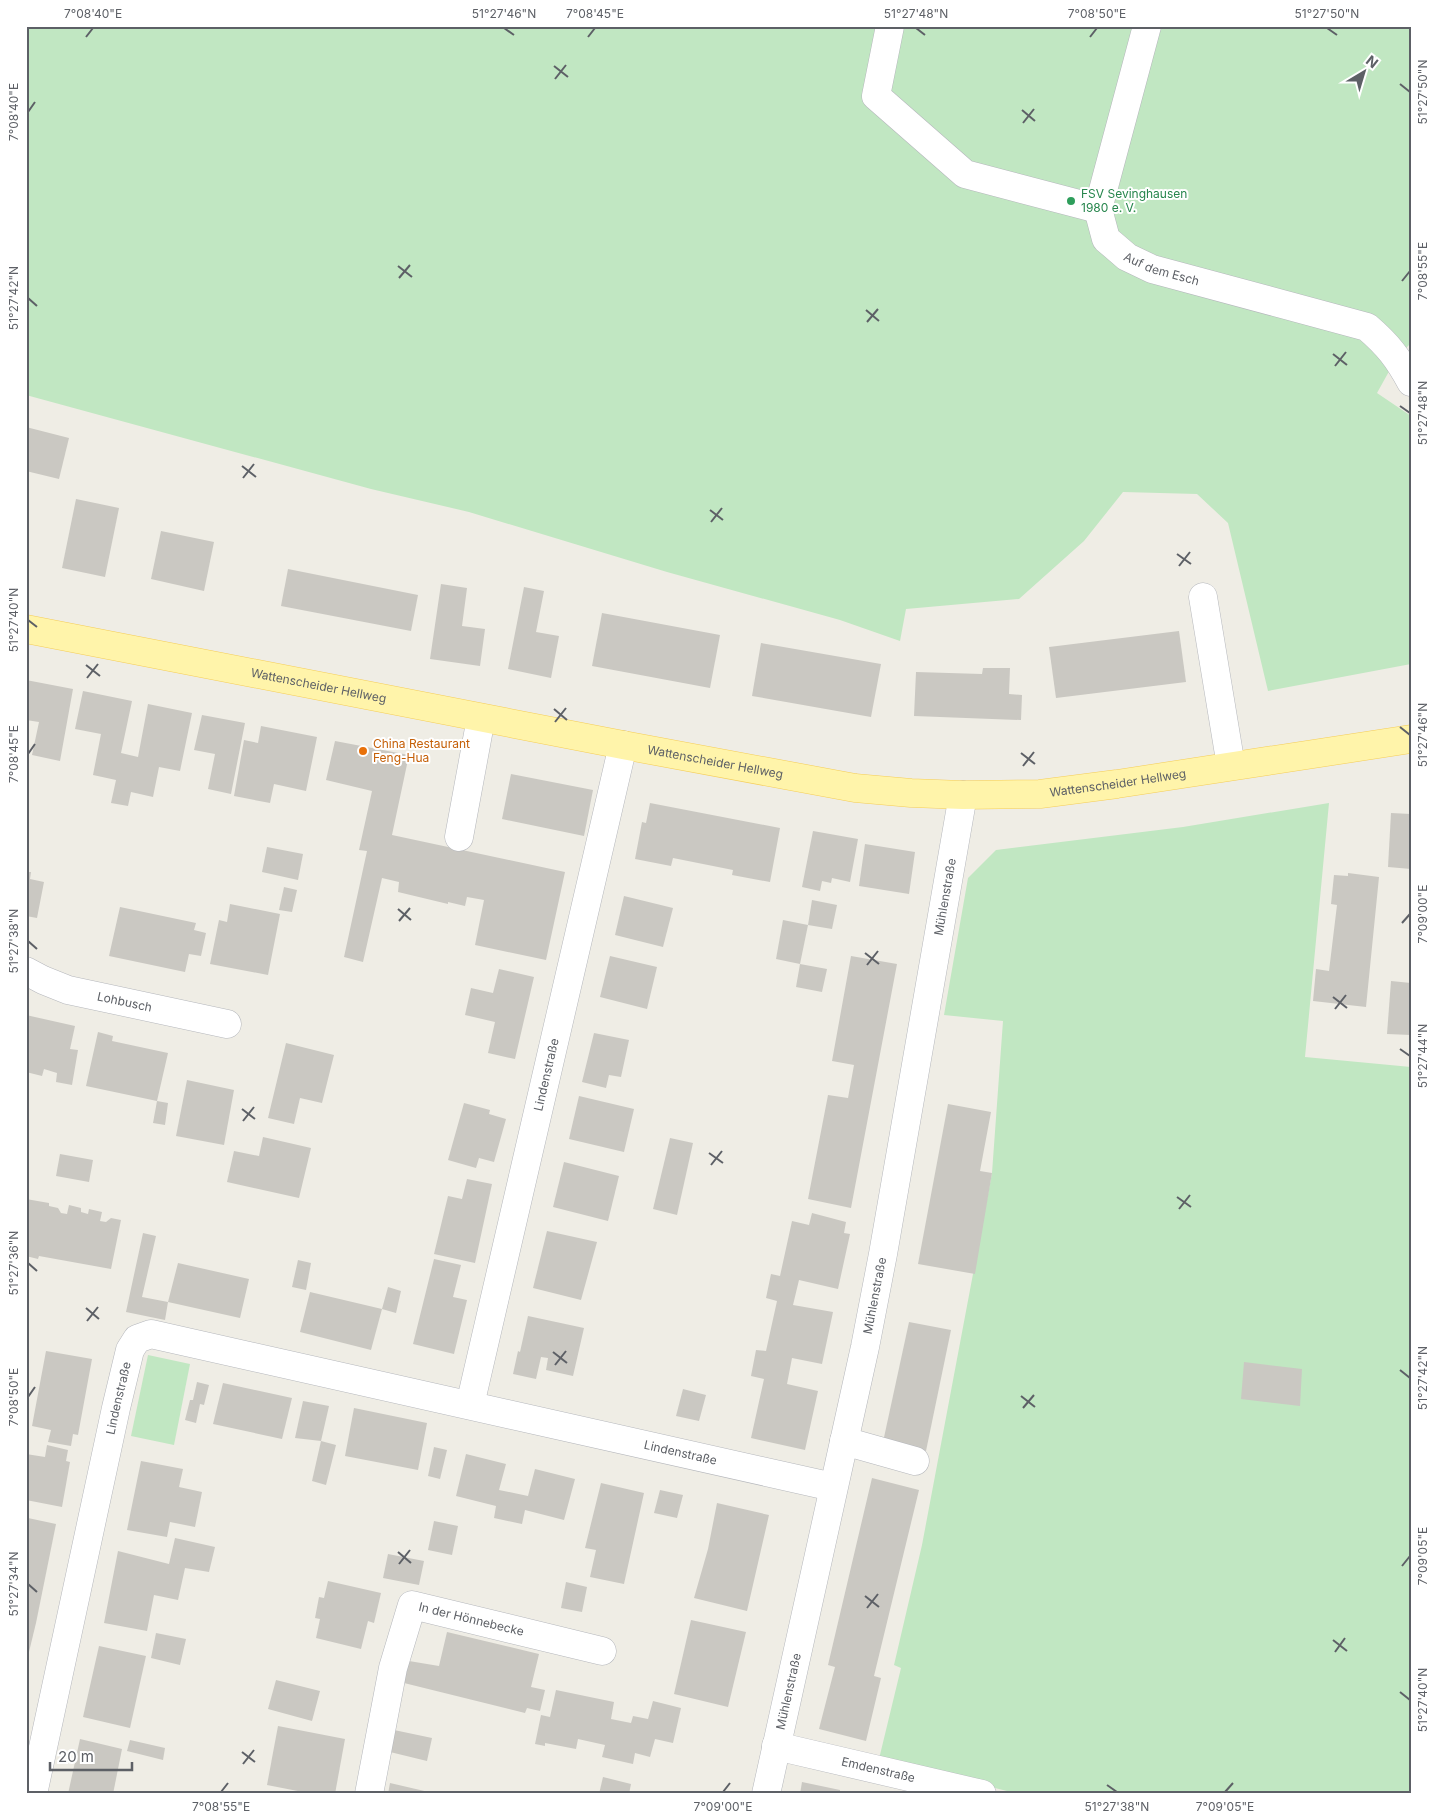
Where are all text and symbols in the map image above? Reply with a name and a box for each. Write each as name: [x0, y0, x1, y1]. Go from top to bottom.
text: 7°08'40"E: [64, 6, 122, 21]
text: 51°27'46"N: [472, 6, 536, 21]
text: 7°08'45"E: [566, 6, 624, 21]
text: 51°27'48"N: [884, 6, 948, 21]
text: 7°08'50"E: [1068, 6, 1126, 21]
text: 51°27'50"N: [1295, 6, 1359, 21]
north arrow: [1340, 48, 1390, 98]
text: N: [1363, 51, 1382, 71]
text: 51°27'50"N: [1415, 60, 1430, 124]
text: 7°08'40"E: [6, 83, 21, 141]
place label: FSV Sevinghausen 1980 e. V.: [1081, 186, 1187, 215]
marker: FSV Sevinghausen 1980 e. V.: [1065, 195, 1077, 207]
text: 7°08'55"E: [1415, 242, 1430, 300]
street label: Auf dem Esch: [1122, 249, 1201, 288]
text: 51°27'42"N: [6, 266, 21, 330]
text: 51°27'48"N: [1415, 381, 1430, 445]
text: 51°27'40"N: [6, 588, 21, 652]
street label: Wattenscheider Hellweg: [250, 665, 388, 706]
text: 51°27'46"N: [1415, 703, 1430, 767]
text: 7°08'45"E: [6, 725, 21, 783]
place label: China Restaurant Feng-Hua: [373, 736, 470, 765]
street label: Wattenscheider Hellweg: [646, 742, 784, 782]
marker: China Restaurant Feng-Hua: [357, 745, 369, 757]
street label: Wattenscheider Hellweg: [1049, 766, 1187, 800]
street label: Mühlenstraße: [931, 857, 959, 937]
text: 7°09'00"E: [1415, 885, 1430, 943]
text: 51°27'38"N: [6, 909, 21, 973]
street label: Lohbusch: [96, 988, 154, 1015]
text: 51°27'44"N: [1415, 1024, 1430, 1088]
street label: Lindenstraße: [530, 1037, 562, 1112]
text: 51°27'36"N: [6, 1231, 21, 1295]
street label: Mühlenstraße: [860, 1256, 889, 1335]
text: 51°27'42"N: [1415, 1346, 1430, 1410]
street label: Lindenstraße: [103, 1360, 134, 1436]
text: 7°08'50"E: [6, 1368, 21, 1426]
street label: Lindenstraße: [643, 1437, 718, 1468]
text: 7°09'05"E: [1415, 1527, 1430, 1585]
text: 51°27'34"N: [6, 1551, 21, 1617]
street label: In der Hönnebecke: [417, 1599, 526, 1639]
street label: Mühlenstraße: [772, 1652, 804, 1731]
text: 51°27'40"N: [1415, 1668, 1430, 1732]
scale bar: [50, 1740, 132, 1772]
text: 20 m: [58, 1747, 94, 1766]
street label: Emdenstraße: [840, 1754, 917, 1785]
text: 7°08'55"E: [192, 1799, 250, 1814]
text: 7°09'00"E: [694, 1799, 752, 1814]
text: 51°27'38"N: [1085, 1799, 1149, 1814]
text: 7°09'05"E: [1196, 1799, 1254, 1814]

